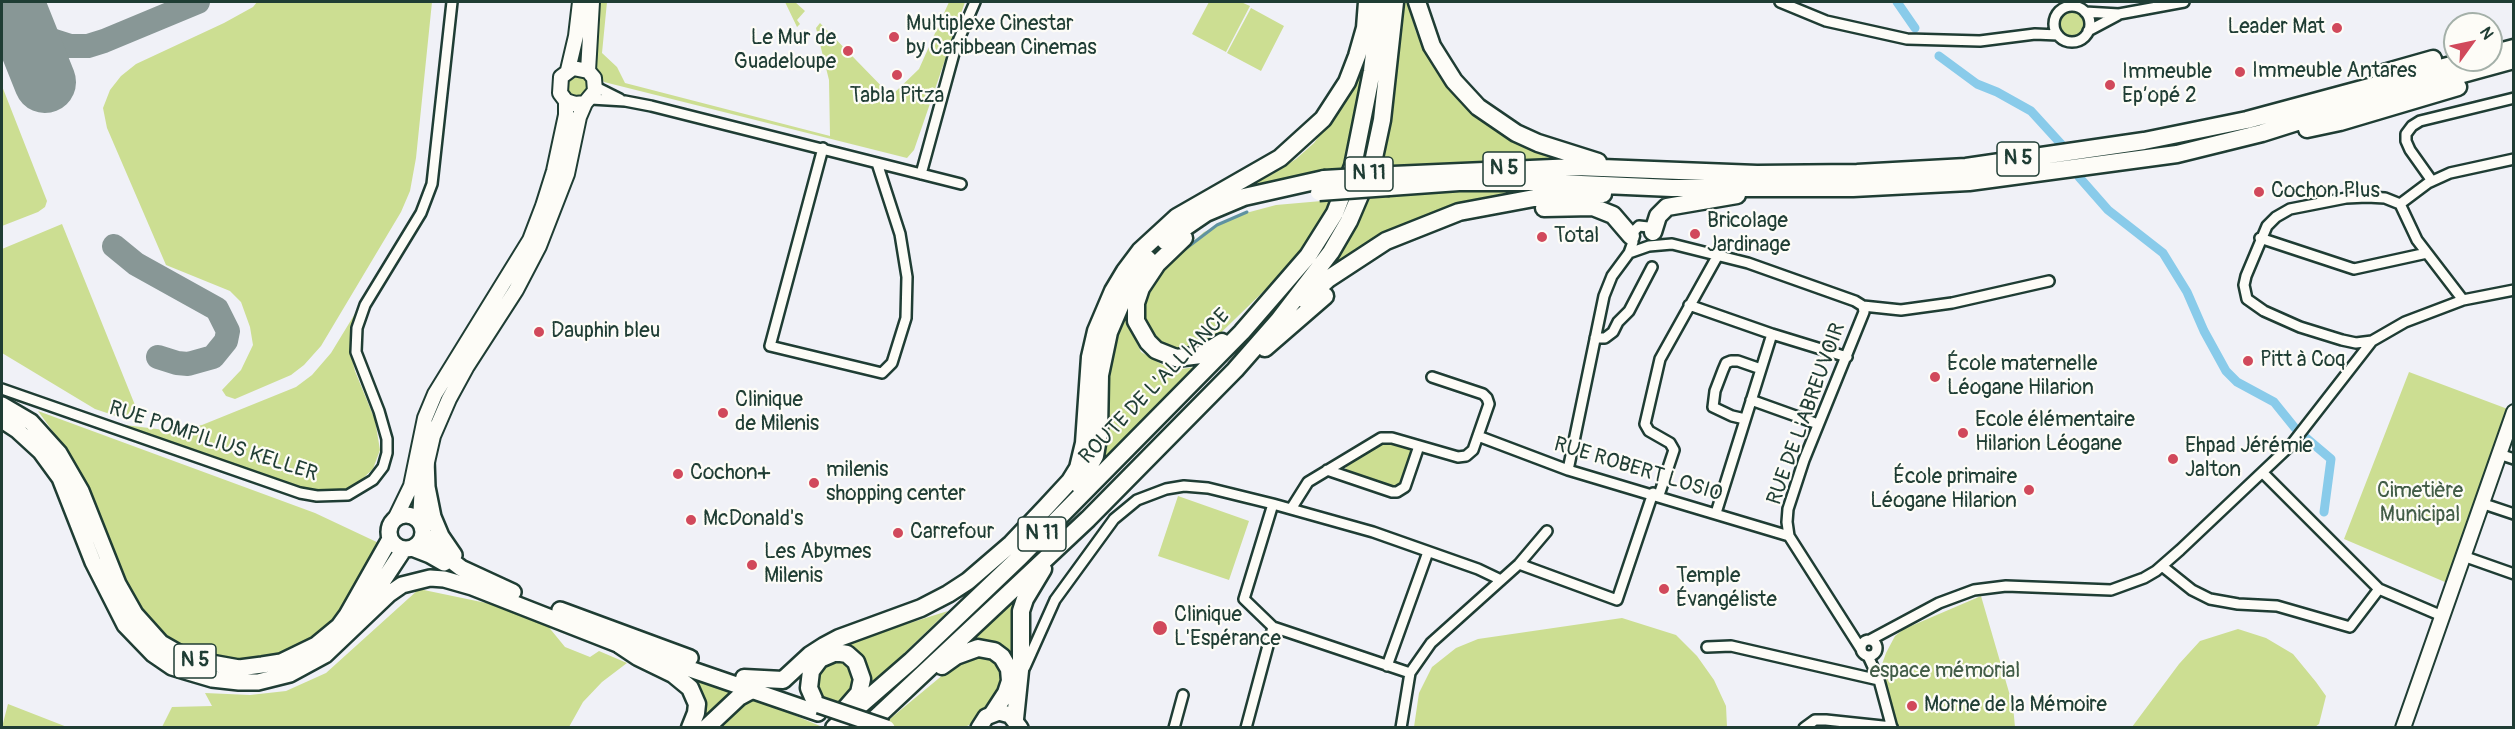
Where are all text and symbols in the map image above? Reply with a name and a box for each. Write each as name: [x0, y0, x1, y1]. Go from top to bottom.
place label: Multiplexe Cinestar by Caribbean Cinemas: [906, 12, 1097, 62]
north arrow: [2443, 12, 2503, 72]
place label: Leader Mat: [2227, 15, 2325, 41]
marker: Leader Mat: [2330, 21, 2344, 35]
text: N: [2475, 23, 2498, 43]
place label: Le Mur de Guadeloupe: [734, 26, 836, 76]
marker: Multiplexe Cinestar by Caribbean Cinemas: [887, 30, 901, 44]
marker: Le Mur de Guadeloupe: [841, 44, 855, 58]
place label: Immeuble Antares: [2252, 59, 2417, 85]
place label: Immeuble Ep’opé 2: [2122, 60, 2212, 110]
marker: Immeuble Antares: [2233, 65, 2247, 79]
marker: Tabla Pitza: [890, 68, 904, 82]
marker: Immeuble Ep’opé 2: [2103, 78, 2117, 92]
place label: Tabla Pitza: [850, 84, 944, 110]
road number: N 5: [1997, 142, 2039, 176]
road number: N 5: [1483, 152, 1525, 186]
road number: N 11: [1345, 157, 1393, 191]
place label: Cochon Plus: [2271, 179, 2380, 205]
marker: Cochon Plus: [2252, 185, 2266, 199]
place label: Bricolage Jardinage: [1707, 209, 1790, 259]
place label: Total: [1554, 224, 1599, 250]
marker: Bricolage Jardinage: [1688, 227, 1702, 241]
marker: Total: [1535, 230, 1549, 244]
street label: ROUTE DE L'ALLIANCE: [1074, 304, 1236, 470]
place label: Dauphin bleu: [551, 319, 660, 345]
street label: RUE DE L'ABREUVOIR: [1762, 320, 1852, 508]
marker: Dauphin bleu: [532, 325, 546, 339]
place label: Pitt à Coq: [2260, 348, 2345, 374]
place label: École maternelle Léogane Hilarion: [1947, 352, 2097, 402]
marker: Pitt à Coq: [2241, 354, 2255, 368]
marker: École maternelle Léogane Hilarion: [1928, 370, 1942, 384]
place label: Clinique de Milenis: [735, 388, 819, 438]
street label: RUE POMPILIUS KELLER: [105, 396, 321, 488]
marker: Clinique de Milenis: [716, 406, 730, 420]
place label: Ecole élémentaire Hilarion Léogane: [1975, 408, 2135, 458]
marker: Ecole élémentaire Hilarion Léogane: [1956, 426, 1970, 440]
street label: RUE ROBERT LOSIO: [1551, 432, 1725, 508]
place label: Ehpad Jérémie Jalton: [2185, 434, 2313, 484]
marker: Ehpad Jérémie Jalton: [2166, 452, 2180, 466]
place label: milenis shopping center: [826, 458, 966, 508]
place label: Cochon+: [690, 461, 770, 487]
place label: École primaire Léogane Hilarion: [1870, 465, 2017, 515]
marker: Cochon+: [671, 467, 685, 481]
marker: milenis shopping center: [807, 476, 821, 490]
park label: Cimetière Municipal: [2377, 479, 2463, 529]
marker: École primaire Léogane Hilarion: [2022, 483, 2036, 497]
place label: McDonald's: [703, 507, 804, 533]
marker: McDonald's: [684, 513, 698, 527]
road number: N 11: [1018, 517, 1066, 551]
place label: Carrefour: [910, 520, 994, 546]
marker: Carrefour: [891, 526, 905, 540]
place label: Les Abymes Milenis: [764, 540, 871, 590]
marker: Les Abymes Milenis: [745, 558, 759, 572]
place label: Temple Évangéliste: [1676, 564, 1777, 614]
marker: Temple Évangéliste: [1657, 582, 1671, 596]
place label: Clinique L'Espérance: [1174, 603, 1281, 653]
marker: Clinique L'Espérance: [1151, 619, 1169, 637]
road number: N 5: [174, 644, 216, 678]
park label: espace mémorial: [1870, 659, 2020, 685]
place label: Morne de la Mémoire: [1924, 693, 2107, 719]
marker: Morne de la Mémoire: [1905, 699, 1919, 713]

